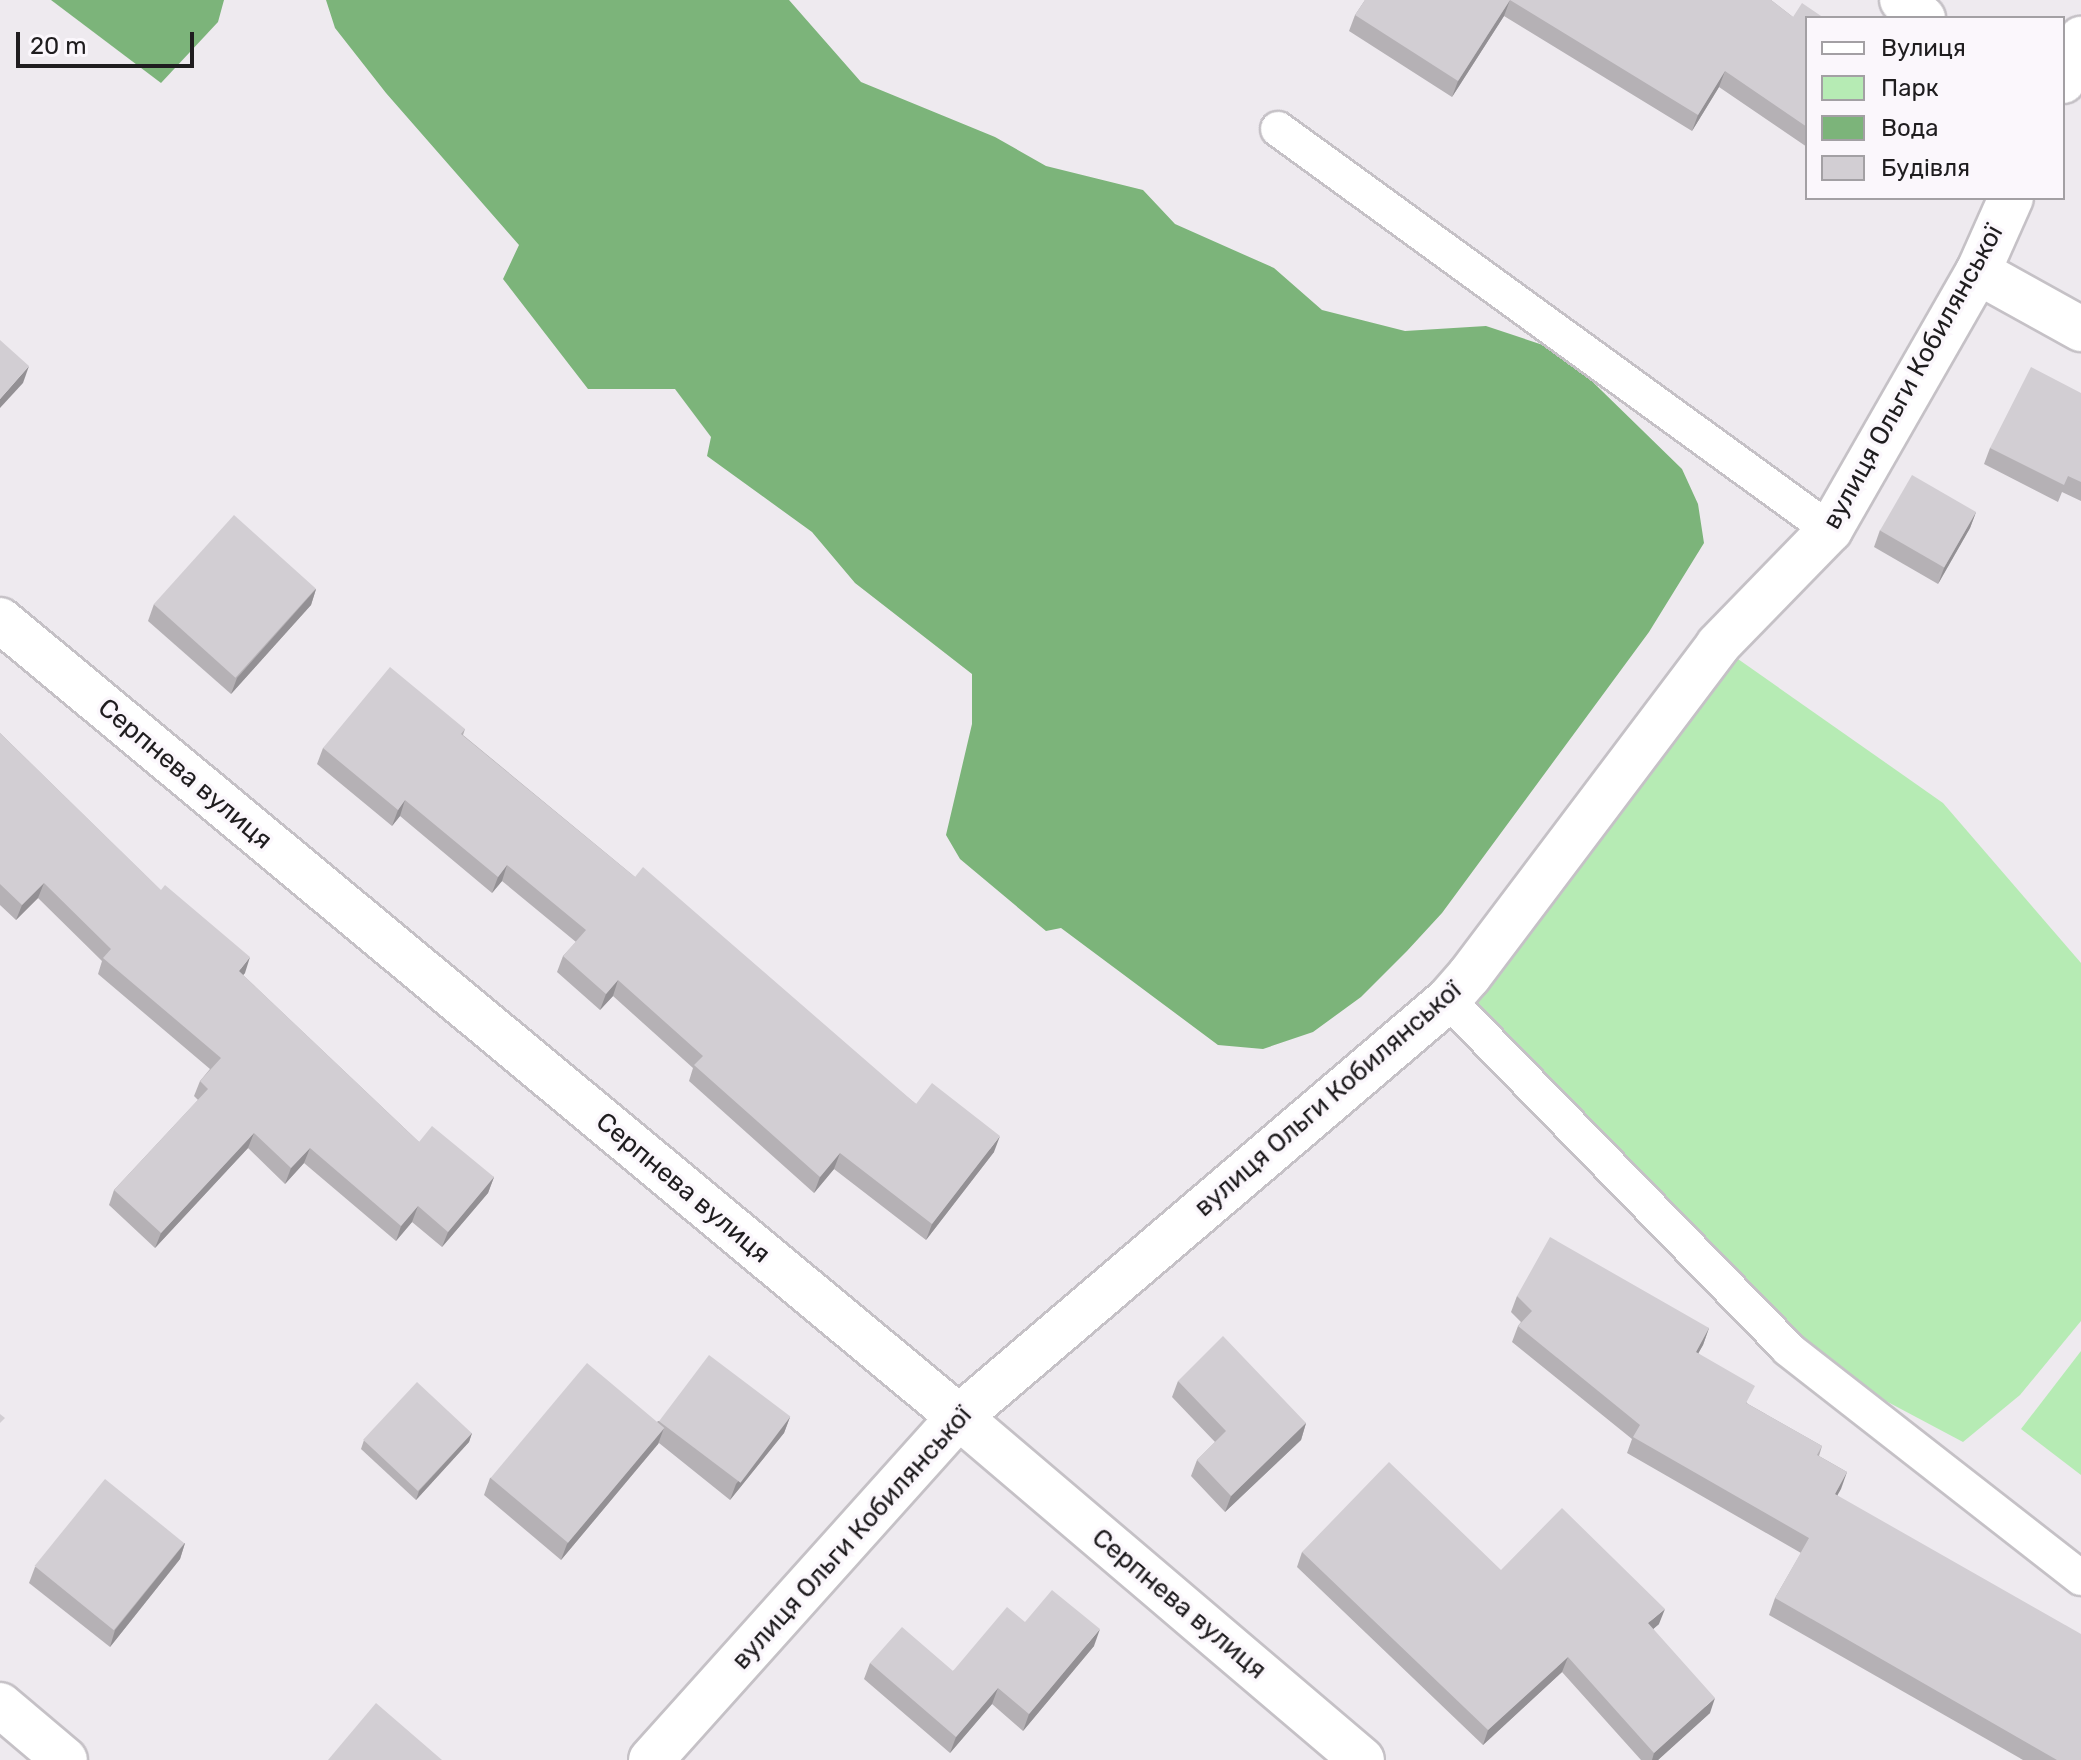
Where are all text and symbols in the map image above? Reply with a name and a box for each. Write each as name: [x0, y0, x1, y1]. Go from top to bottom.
scale bar: [20, 16, 198, 66]
legend: [1805, 16, 2065, 200]
text: 20 m: [30, 32, 87, 60]
text: Вулиця: [1881, 34, 1966, 62]
text: Парк: [1881, 74, 1939, 102]
text: Вода: [1881, 114, 1938, 142]
text: Будівля: [1881, 154, 1970, 182]
street label: вулиця Ольги Кобилянської: [1816, 219, 2010, 535]
street label: Серпнева вулиця: [92, 692, 278, 856]
street label: вулиця Ольги Кобилянської: [1188, 975, 1468, 1223]
street label: Серпнева вулиця: [590, 1106, 776, 1270]
street label: вулиця Ольги Кобилянської: [726, 1400, 978, 1676]
street label: Серпнева вулиця: [1086, 1522, 1272, 1686]

